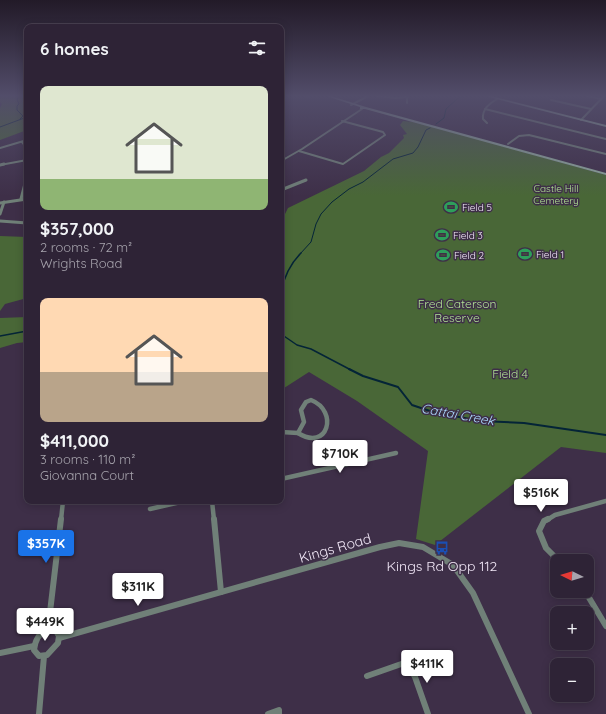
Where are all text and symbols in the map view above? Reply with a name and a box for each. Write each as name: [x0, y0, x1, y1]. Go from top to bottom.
icon: filters: [246, 37, 268, 59]
text: 6 homes: [40, 38, 109, 59]
icon: home: [118, 112, 190, 184]
park label: Castle Hill Cemetery: [533, 182, 579, 207]
sports icon: Field 5: [443, 199, 459, 215]
place label: Field 5: [462, 201, 492, 214]
text: $357,000: [40, 218, 114, 239]
sports icon: Field 3: [434, 227, 450, 243]
place label: Field 3: [453, 229, 483, 242]
text: 2 rooms · 72 m²: [40, 239, 132, 255]
sports icon: Field 1: [517, 246, 533, 262]
sports icon: Field 2: [435, 247, 451, 263]
place label: Field 1: [536, 248, 564, 261]
place label: Field 2: [454, 249, 484, 262]
text: Wrights Road: [40, 255, 122, 271]
park label: Fred Caterson Reserve: [418, 296, 496, 325]
icon: home: [118, 324, 190, 396]
park label: Field 4: [492, 366, 528, 381]
water label: Cattai Creek: [420, 400, 497, 429]
text: $411,000: [40, 430, 109, 451]
pin: $710K: [312, 440, 368, 474]
text: $710K: [322, 445, 358, 461]
text: 3 rooms · 110 m²: [40, 451, 135, 467]
text: Giovanna Court: [40, 467, 134, 483]
pin: $516K: [513, 479, 569, 513]
text: $516K: [523, 484, 559, 500]
street label: Kings Road: [297, 529, 373, 567]
pin: $357K: [18, 530, 74, 564]
text: $357K: [27, 535, 65, 551]
bus stop icon: Kings Rd Opp 112: [434, 540, 450, 556]
north arrow: [550, 554, 594, 598]
map controls: [550, 554, 594, 702]
place label: Kings Rd Opp 112: [387, 557, 498, 575]
pin: $311K: [110, 573, 166, 607]
text: $311K: [121, 578, 155, 594]
button: +: [550, 606, 594, 650]
pin: $449K: [17, 608, 73, 642]
text: $449K: [26, 613, 64, 629]
pin: $411K: [399, 650, 455, 684]
text: $411K: [410, 655, 444, 671]
button: −: [550, 658, 594, 702]

